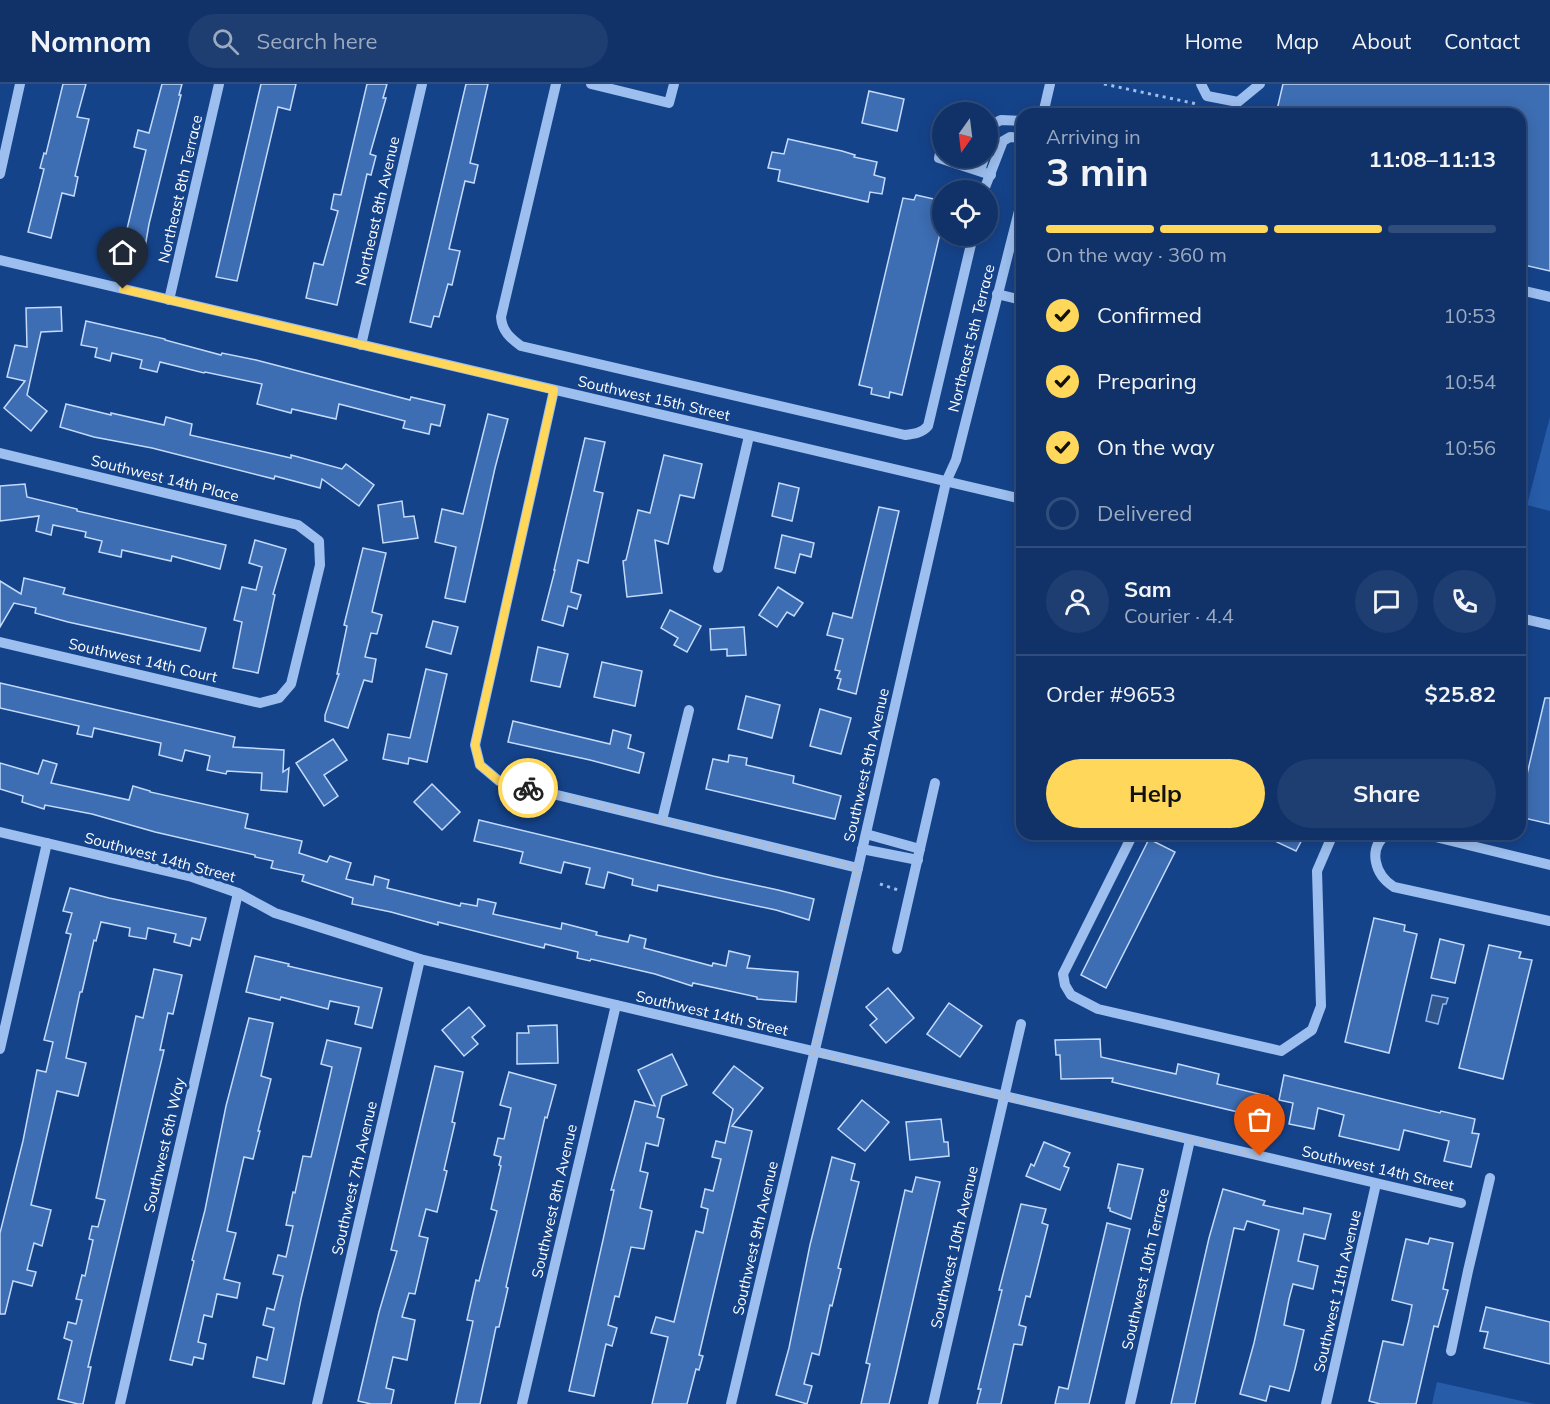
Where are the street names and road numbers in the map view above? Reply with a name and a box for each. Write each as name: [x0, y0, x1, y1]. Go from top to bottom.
street label: Northeast 8th Terrace: [154, 113, 206, 265]
street label: Northeast 8th Avenue: [351, 135, 403, 287]
street label: Northeast 5th Terrace: [943, 262, 999, 414]
street label: Southwest 15th Street: [576, 371, 732, 425]
street label: Southwest 14th Place: [89, 450, 241, 506]
street label: Southwest 14th Court: [67, 634, 219, 686]
street label: Southwest 9th Avenue: [839, 686, 893, 844]
street label: Southwest 14th Street: [82, 828, 238, 886]
street label: Southwest 14th Street: [634, 986, 790, 1040]
street label: Southwest 6th Way: [139, 1076, 189, 1214]
street label: Southwest 7th Avenue: [327, 1099, 381, 1257]
street label: Southwest 8th Avenue: [527, 1122, 581, 1280]
street label: Southwest 14th Street: [1300, 1141, 1456, 1195]
street label: Southwest 9th Avenue: [728, 1159, 782, 1317]
street label: Southwest 10th Avenue: [926, 1164, 982, 1330]
street label: Southwest 10th Terrace: [1117, 1186, 1173, 1352]
street label: Southwest 11th Avenue: [1309, 1208, 1365, 1374]

